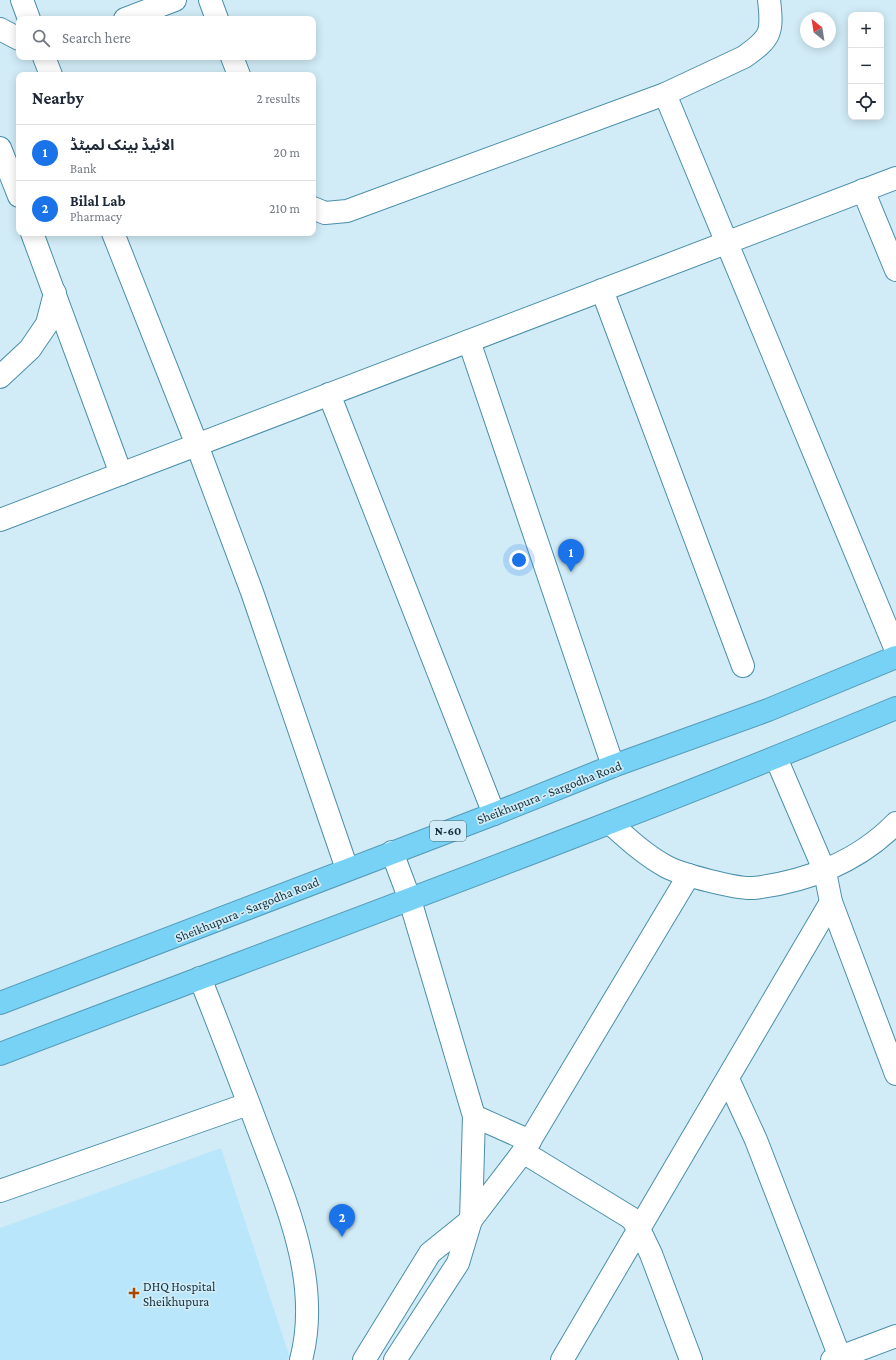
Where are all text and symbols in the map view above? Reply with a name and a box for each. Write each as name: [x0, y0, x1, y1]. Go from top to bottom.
north arrow: [800, 12, 836, 48]
map controls: [848, 12, 884, 120]
button: +: [848, 12, 884, 48]
search box: [16, 16, 316, 60]
icon: search: [30, 27, 52, 49]
text: Search here: [62, 30, 131, 46]
button: −: [848, 48, 884, 84]
button: locate: [848, 84, 884, 120]
text: Nearby: [32, 89, 84, 108]
text: 2 results: [257, 91, 300, 106]
text: الائیڈ بینک لمیٹڈ: [70, 137, 174, 153]
text: 1: [43, 145, 47, 160]
text: 20 m: [274, 145, 300, 160]
text: Bank: [70, 161, 96, 176]
text: Bilal Lab: [70, 193, 126, 209]
text: 2: [42, 201, 48, 216]
text: 210 m: [269, 201, 300, 216]
text: Pharmacy: [70, 209, 122, 224]
pin: 1: [558, 539, 584, 572]
your location: [509, 550, 529, 570]
street label: Sheikhupura - Sargodha Road: [475, 758, 624, 827]
road number: N-60: [430, 821, 466, 841]
street label: Sheikhupura - Sargodha Road: [173, 874, 321, 945]
pin: 2: [329, 1204, 355, 1237]
place label: DHQ Hospital Sheikhupura: [143, 1279, 216, 1309]
marker: DHQ Hospital Sheikhupura: [128, 1287, 140, 1299]

